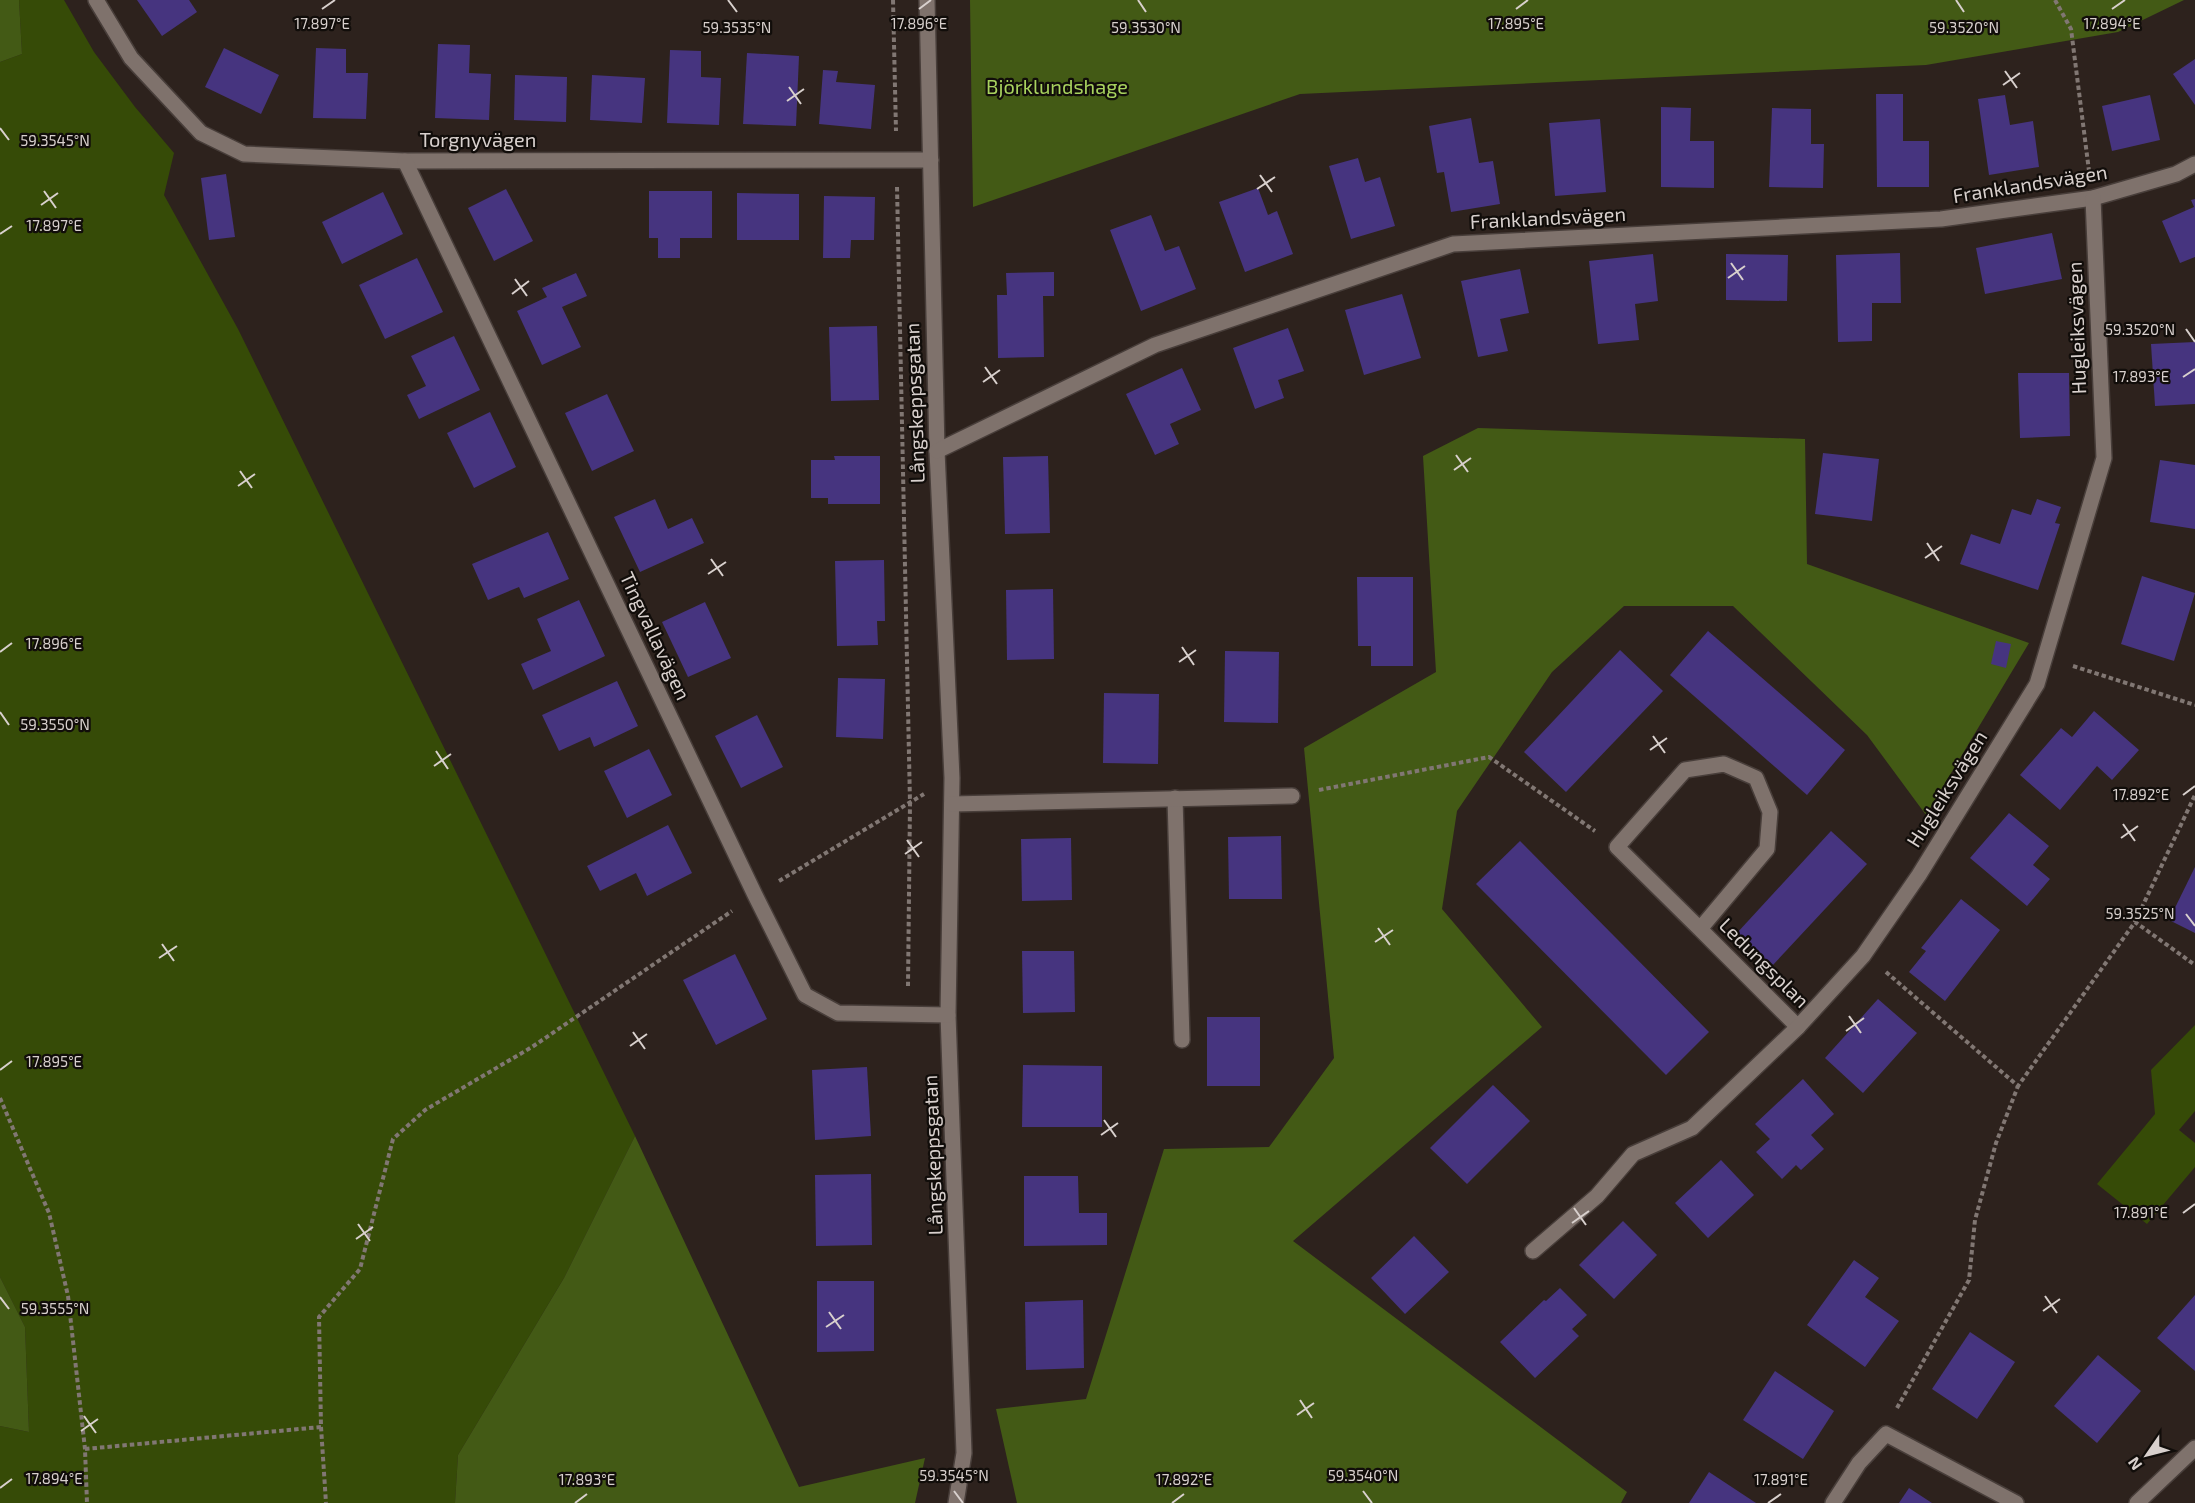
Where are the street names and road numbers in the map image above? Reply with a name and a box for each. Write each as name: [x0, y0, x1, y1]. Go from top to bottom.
street label: Torgnyvägen: [420, 127, 536, 151]
street label: Franklandsvägen: [1951, 159, 2109, 207]
street label: Franklandsvägen: [1469, 201, 1627, 233]
street label: Hugleiksvägen: [2062, 261, 2090, 395]
street label: Långskeppsgatan: [899, 322, 929, 484]
street label: Tingvallavägen: [616, 568, 696, 703]
street label: Hugleiksvägen: [1901, 726, 1992, 851]
street label: Ledungsplan: [1715, 912, 1815, 1012]
street label: Långskeppsgatan: [917, 1074, 947, 1236]

